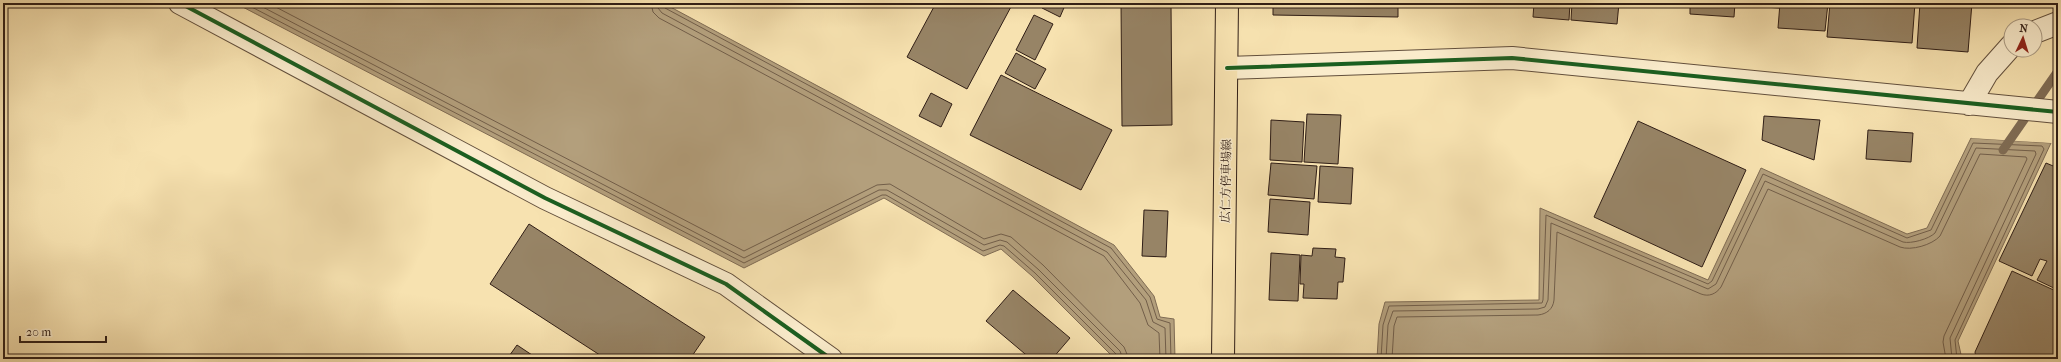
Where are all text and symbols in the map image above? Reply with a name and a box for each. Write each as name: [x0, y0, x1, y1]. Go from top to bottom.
north arrow: [2003, 18, 2043, 58]
text: N: [2019, 22, 2029, 35]
street label: 広仁方停車場線: [1218, 139, 1234, 223]
scale bar: [20, 318, 106, 344]
text: 20 m: [26, 325, 51, 339]

